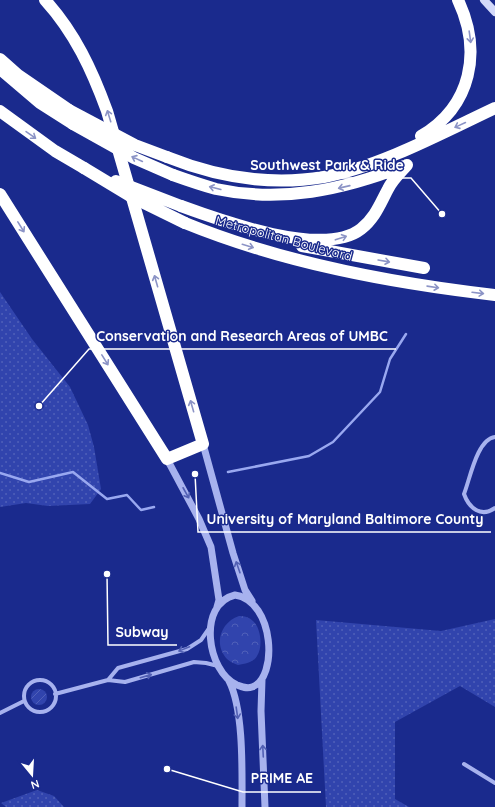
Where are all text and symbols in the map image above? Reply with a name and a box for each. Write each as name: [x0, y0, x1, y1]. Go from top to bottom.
one-way arrow: [466, 30, 474, 43]
one-way arrow: [105, 110, 112, 123]
one-way arrow: [454, 122, 466, 129]
one-way arrow: [26, 131, 37, 139]
callout: Southwest Park & Ride: [242, 152, 411, 178]
one-way arrow: [131, 155, 143, 162]
text: Southwest Park & Ride: [250, 156, 404, 174]
one-way arrow: [337, 183, 350, 191]
one-way arrow: [209, 184, 222, 191]
street label: Metropolitan Boulevard: [214, 212, 354, 264]
one-way arrow: [17, 221, 25, 232]
one-way arrow: [334, 234, 347, 241]
one-way arrow: [242, 243, 255, 250]
one-way arrow: [377, 257, 390, 265]
one-way arrow: [152, 275, 159, 288]
one-way arrow: [426, 283, 439, 291]
one-way arrow: [471, 289, 484, 297]
callout: Conservation and Research Areas of UMBC: [89, 323, 396, 349]
text: Conservation and Research Areas of UMBC: [96, 327, 388, 345]
one-way arrow: [102, 354, 110, 366]
one-way arrow: [188, 400, 195, 413]
one-way arrow: [183, 487, 190, 499]
callout: University of Maryland Baltimore County: [198, 506, 491, 532]
text: University of Maryland Baltimore County: [207, 510, 483, 528]
one-way arrow: [233, 562, 241, 574]
callout: Subway: [108, 619, 177, 645]
text: Subway: [115, 623, 169, 641]
one-way arrow: [179, 646, 191, 654]
one-way arrow: [139, 672, 152, 679]
one-way arrow: [233, 706, 241, 719]
one-way arrow: [259, 745, 266, 758]
north arrow: [12, 755, 52, 795]
callout: PRIME AE: [243, 766, 321, 792]
text: PRIME AE: [251, 769, 313, 787]
text: N: [29, 777, 41, 792]

